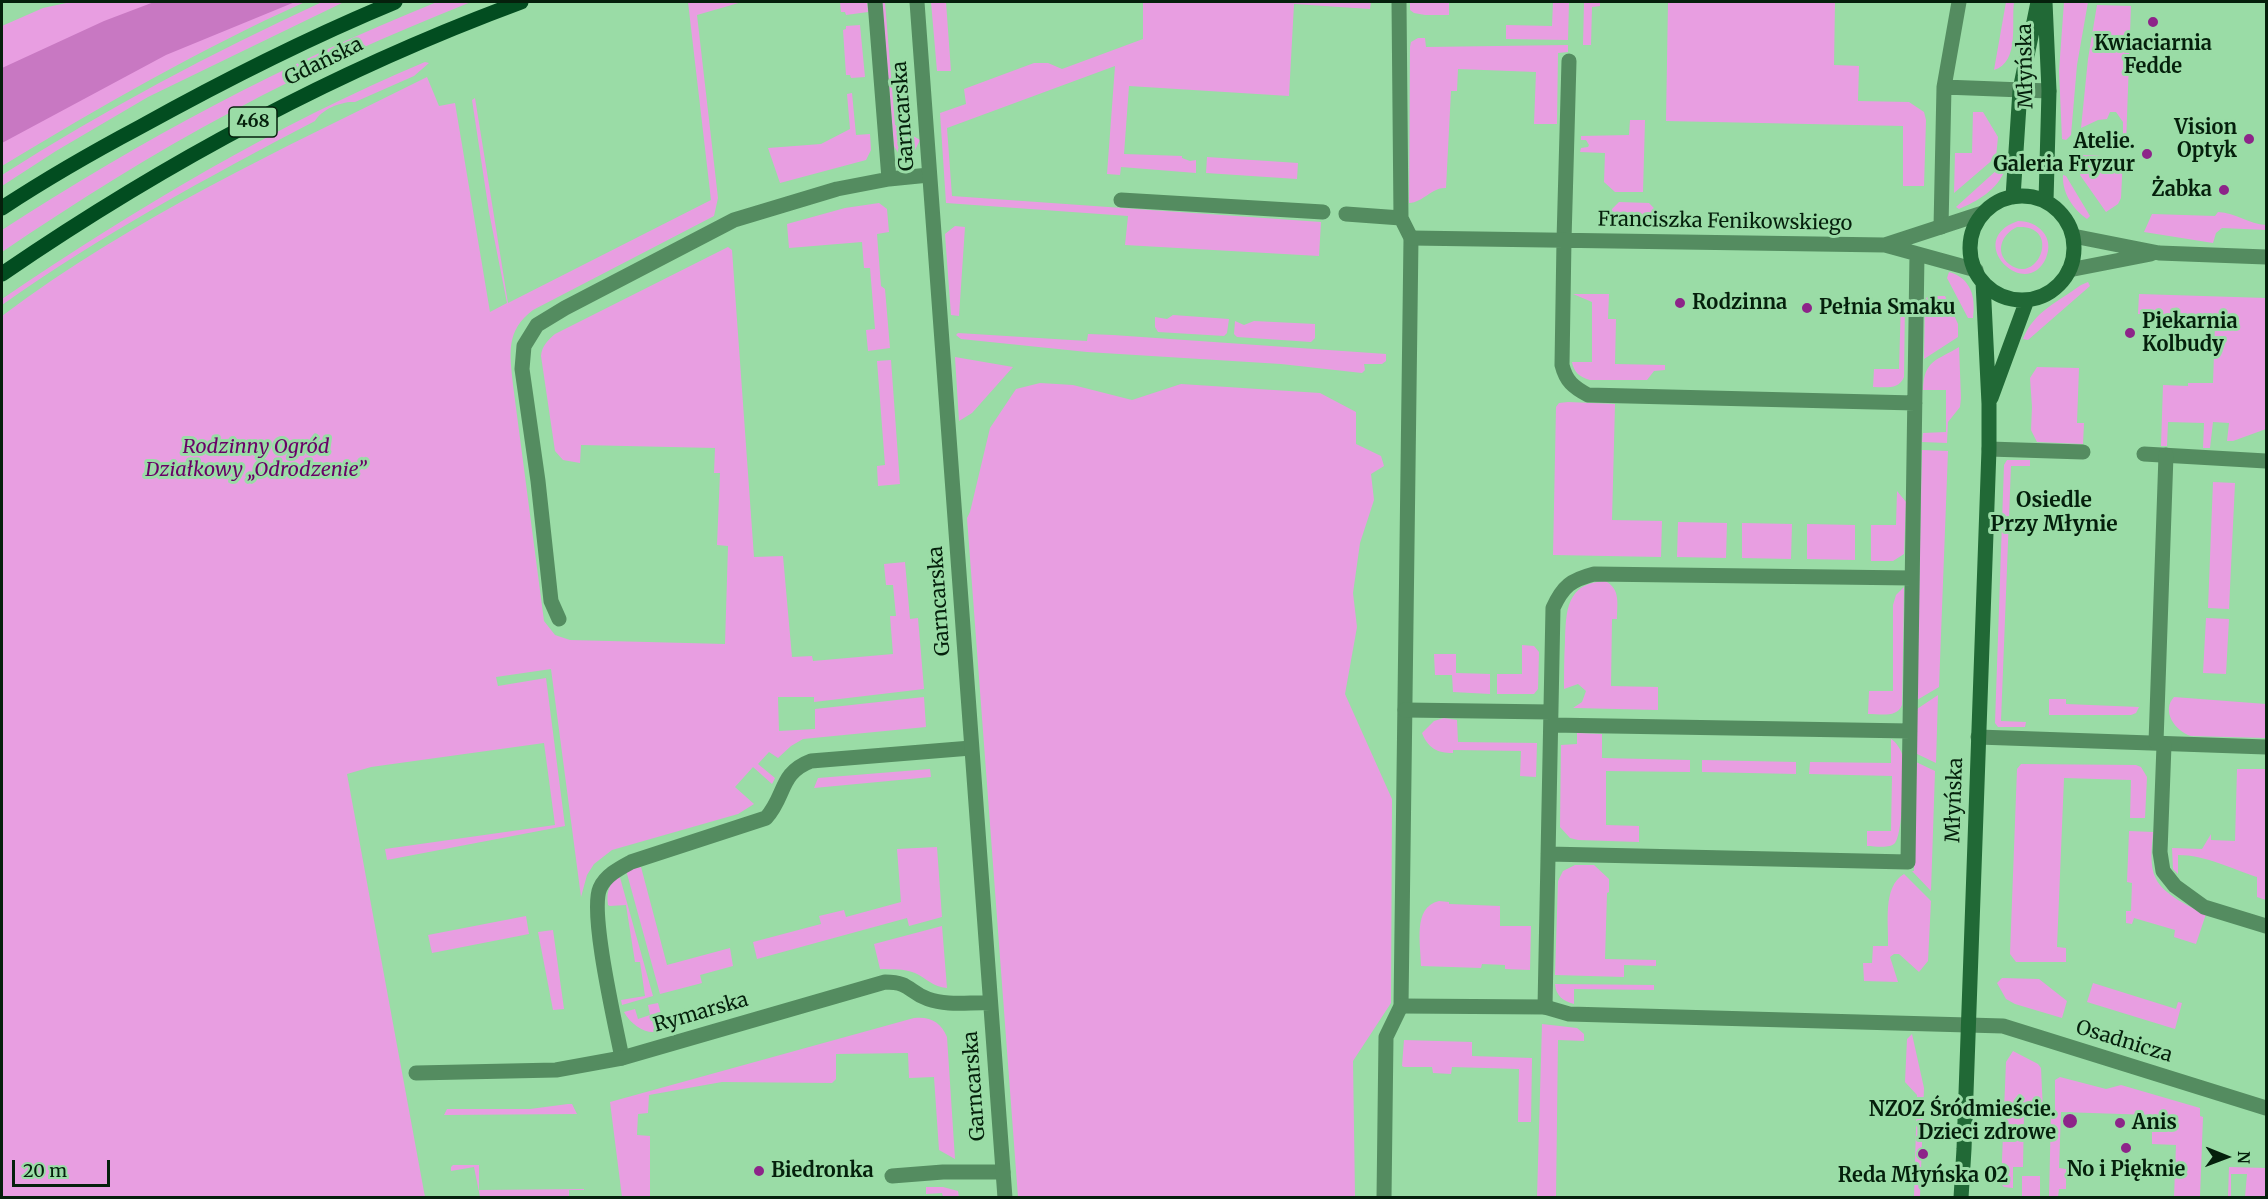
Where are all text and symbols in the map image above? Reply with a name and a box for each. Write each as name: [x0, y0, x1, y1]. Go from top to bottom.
marker: Kwiaciarnia Fedde: [2146, 15, 2160, 29]
street label: Młyńska: [2013, 23, 2039, 109]
place label: Kwiaciarnia Fedde: [2094, 32, 2212, 79]
street label: Gdańska: [281, 33, 367, 91]
street label: Garncarska: [888, 60, 920, 172]
road number: 468: [229, 107, 277, 137]
place label: Vision Optyk: [2174, 116, 2237, 163]
place label: Atelie. Galeria Fryzur: [1993, 130, 2135, 177]
marker: Vision Optyk: [2242, 132, 2256, 146]
marker: Atelie. Galeria Fryzur: [2140, 147, 2154, 161]
place label: Żabka: [2151, 178, 2212, 202]
marker: Żabka: [2217, 183, 2231, 197]
street label: Franciszka Fenikowskiego: [1597, 208, 1853, 236]
place label: Rodzinna: [1692, 291, 1787, 315]
marker: Rodzinna: [1673, 296, 1687, 310]
place label: Pełnia Smaku: [1819, 296, 1956, 320]
marker: Pełnia Smaku: [1800, 301, 1814, 315]
place label: Piekarnia Kolbudy: [2142, 310, 2238, 357]
marker: Piekarnia Kolbudy: [2123, 326, 2137, 340]
park label: Rodzinny Ogród Działkowy „Odrodzenie”: [145, 435, 367, 482]
district label: Osiedle Przy Młynie: [1990, 488, 2118, 538]
street label: Garncarska: [924, 545, 956, 657]
street label: Młyńska: [1942, 757, 1968, 843]
street label: Rymarska: [651, 988, 751, 1038]
street label: Osadnicza: [2073, 1016, 2175, 1068]
street label: Garncarska: [959, 1030, 991, 1142]
place label: NZOZ Śródmieście. Dzieci zdrowe: [1869, 1098, 2056, 1145]
place label: Anis: [2132, 1111, 2177, 1135]
marker: NZOZ Śródmieście. Dzieci zdrowe: [2061, 1112, 2079, 1130]
marker: Anis: [2113, 1116, 2127, 1130]
north arrow: [2196, 1127, 2256, 1187]
marker: No i Pięknie: [2119, 1141, 2133, 1155]
marker: Reda Młyńska 02: [1916, 1147, 1930, 1161]
scale bar: [15, 1148, 112, 1186]
text: N: [2234, 1151, 2254, 1164]
place label: No i Pięknie: [2067, 1158, 2185, 1182]
text: 20 m: [23, 1159, 67, 1182]
place label: Biedronka: [771, 1159, 874, 1183]
marker: Biedronka: [752, 1164, 766, 1178]
place label: Reda Młyńska 02: [1838, 1164, 2008, 1188]

